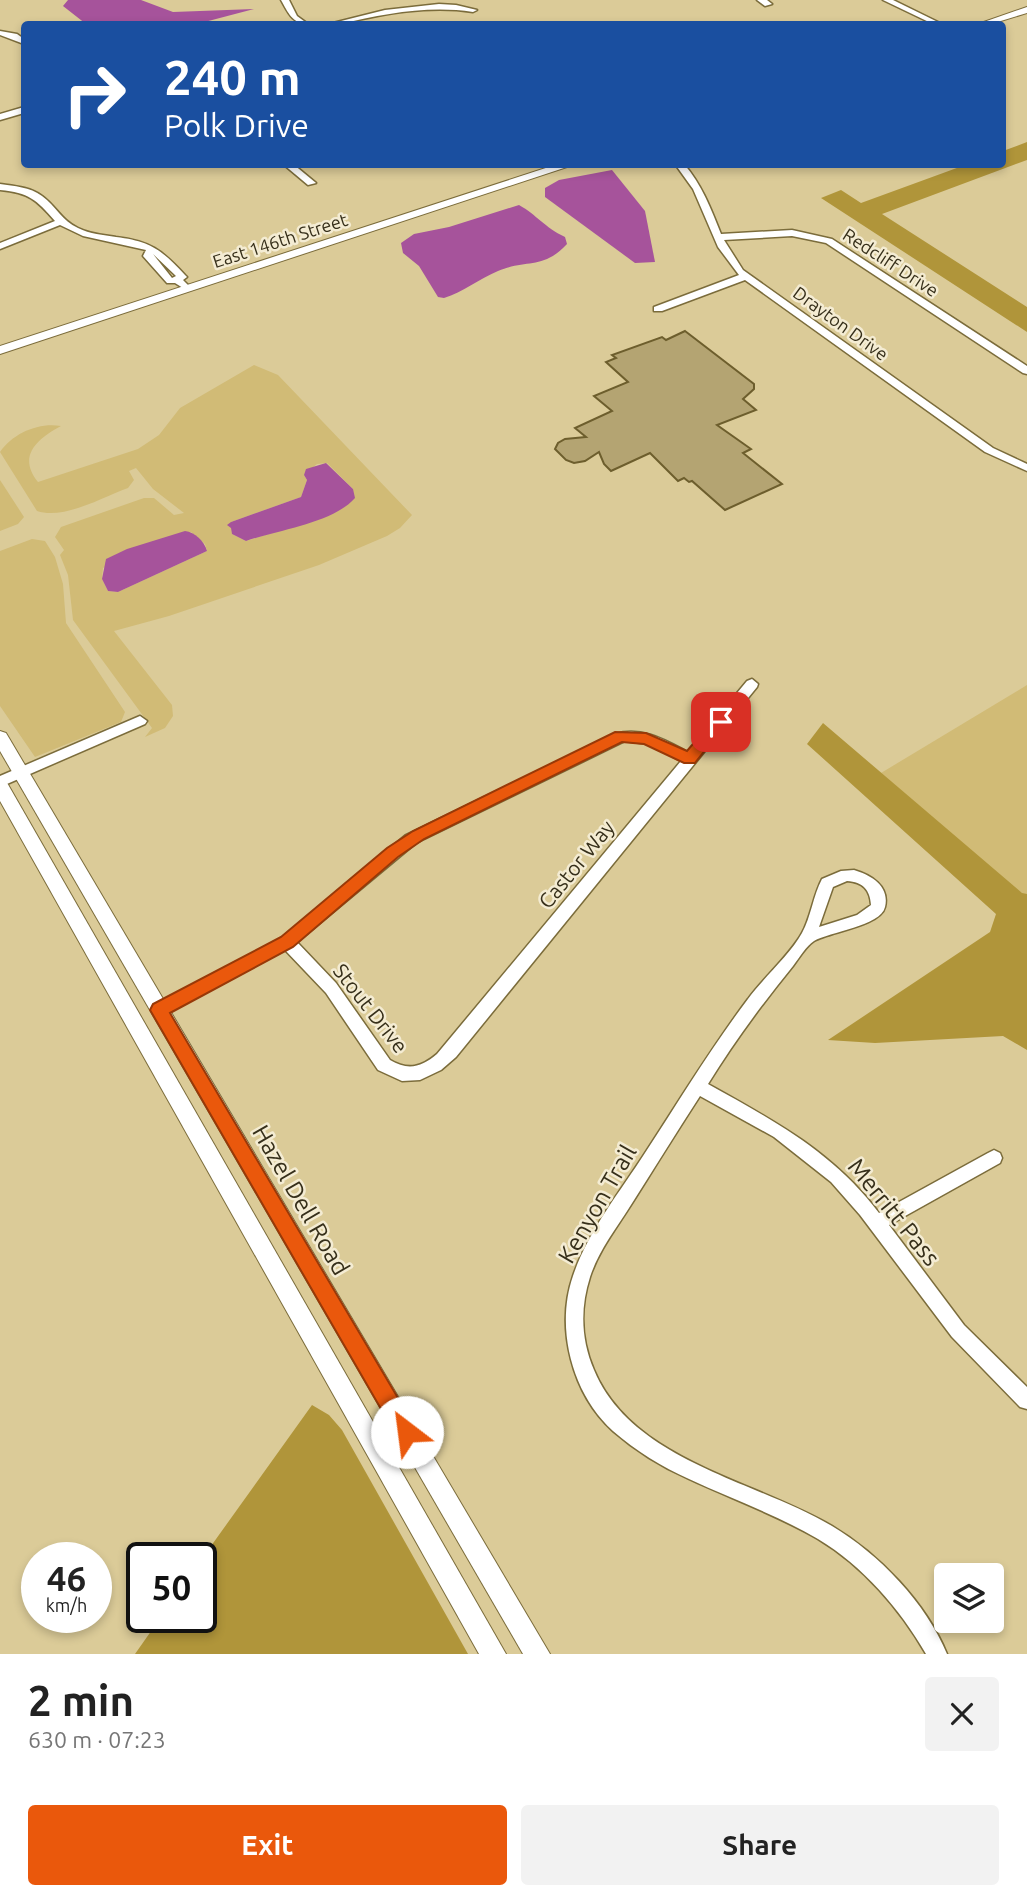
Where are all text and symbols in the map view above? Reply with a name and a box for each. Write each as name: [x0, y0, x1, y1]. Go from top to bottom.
icon: right: [49, 49, 140, 140]
text: 240 m: [164, 49, 301, 104]
text: Polk Drive: [164, 107, 309, 143]
street label: East 146th Street: [210, 209, 350, 271]
street label: Redcliff Drive: [840, 224, 942, 300]
street label: Drayton Drive: [790, 282, 892, 364]
pin: [691, 692, 751, 752]
icon: arrive: [702, 703, 740, 741]
street label: Castor Way: [533, 815, 619, 913]
street label: Stout Drive: [329, 959, 413, 1057]
street label: Hazel Dell Road: [247, 1120, 355, 1280]
street label: Kenyon Trail: [552, 1140, 642, 1268]
street label: Merritt Pass: [843, 1153, 945, 1271]
position arrow: [370, 1395, 444, 1469]
speed limit sign: 50: [126, 1542, 217, 1633]
text: 46: [47, 1558, 86, 1598]
map controls: [934, 1563, 1004, 1633]
button: layers: [934, 1563, 1004, 1633]
text: km/h: [46, 1595, 87, 1615]
text: 2 min: [28, 1677, 134, 1724]
button: close: [925, 1677, 999, 1751]
text: 630 m · 07:23: [28, 1727, 166, 1752]
button: Exit: [28, 1805, 507, 1885]
button: Share: [521, 1805, 999, 1885]

